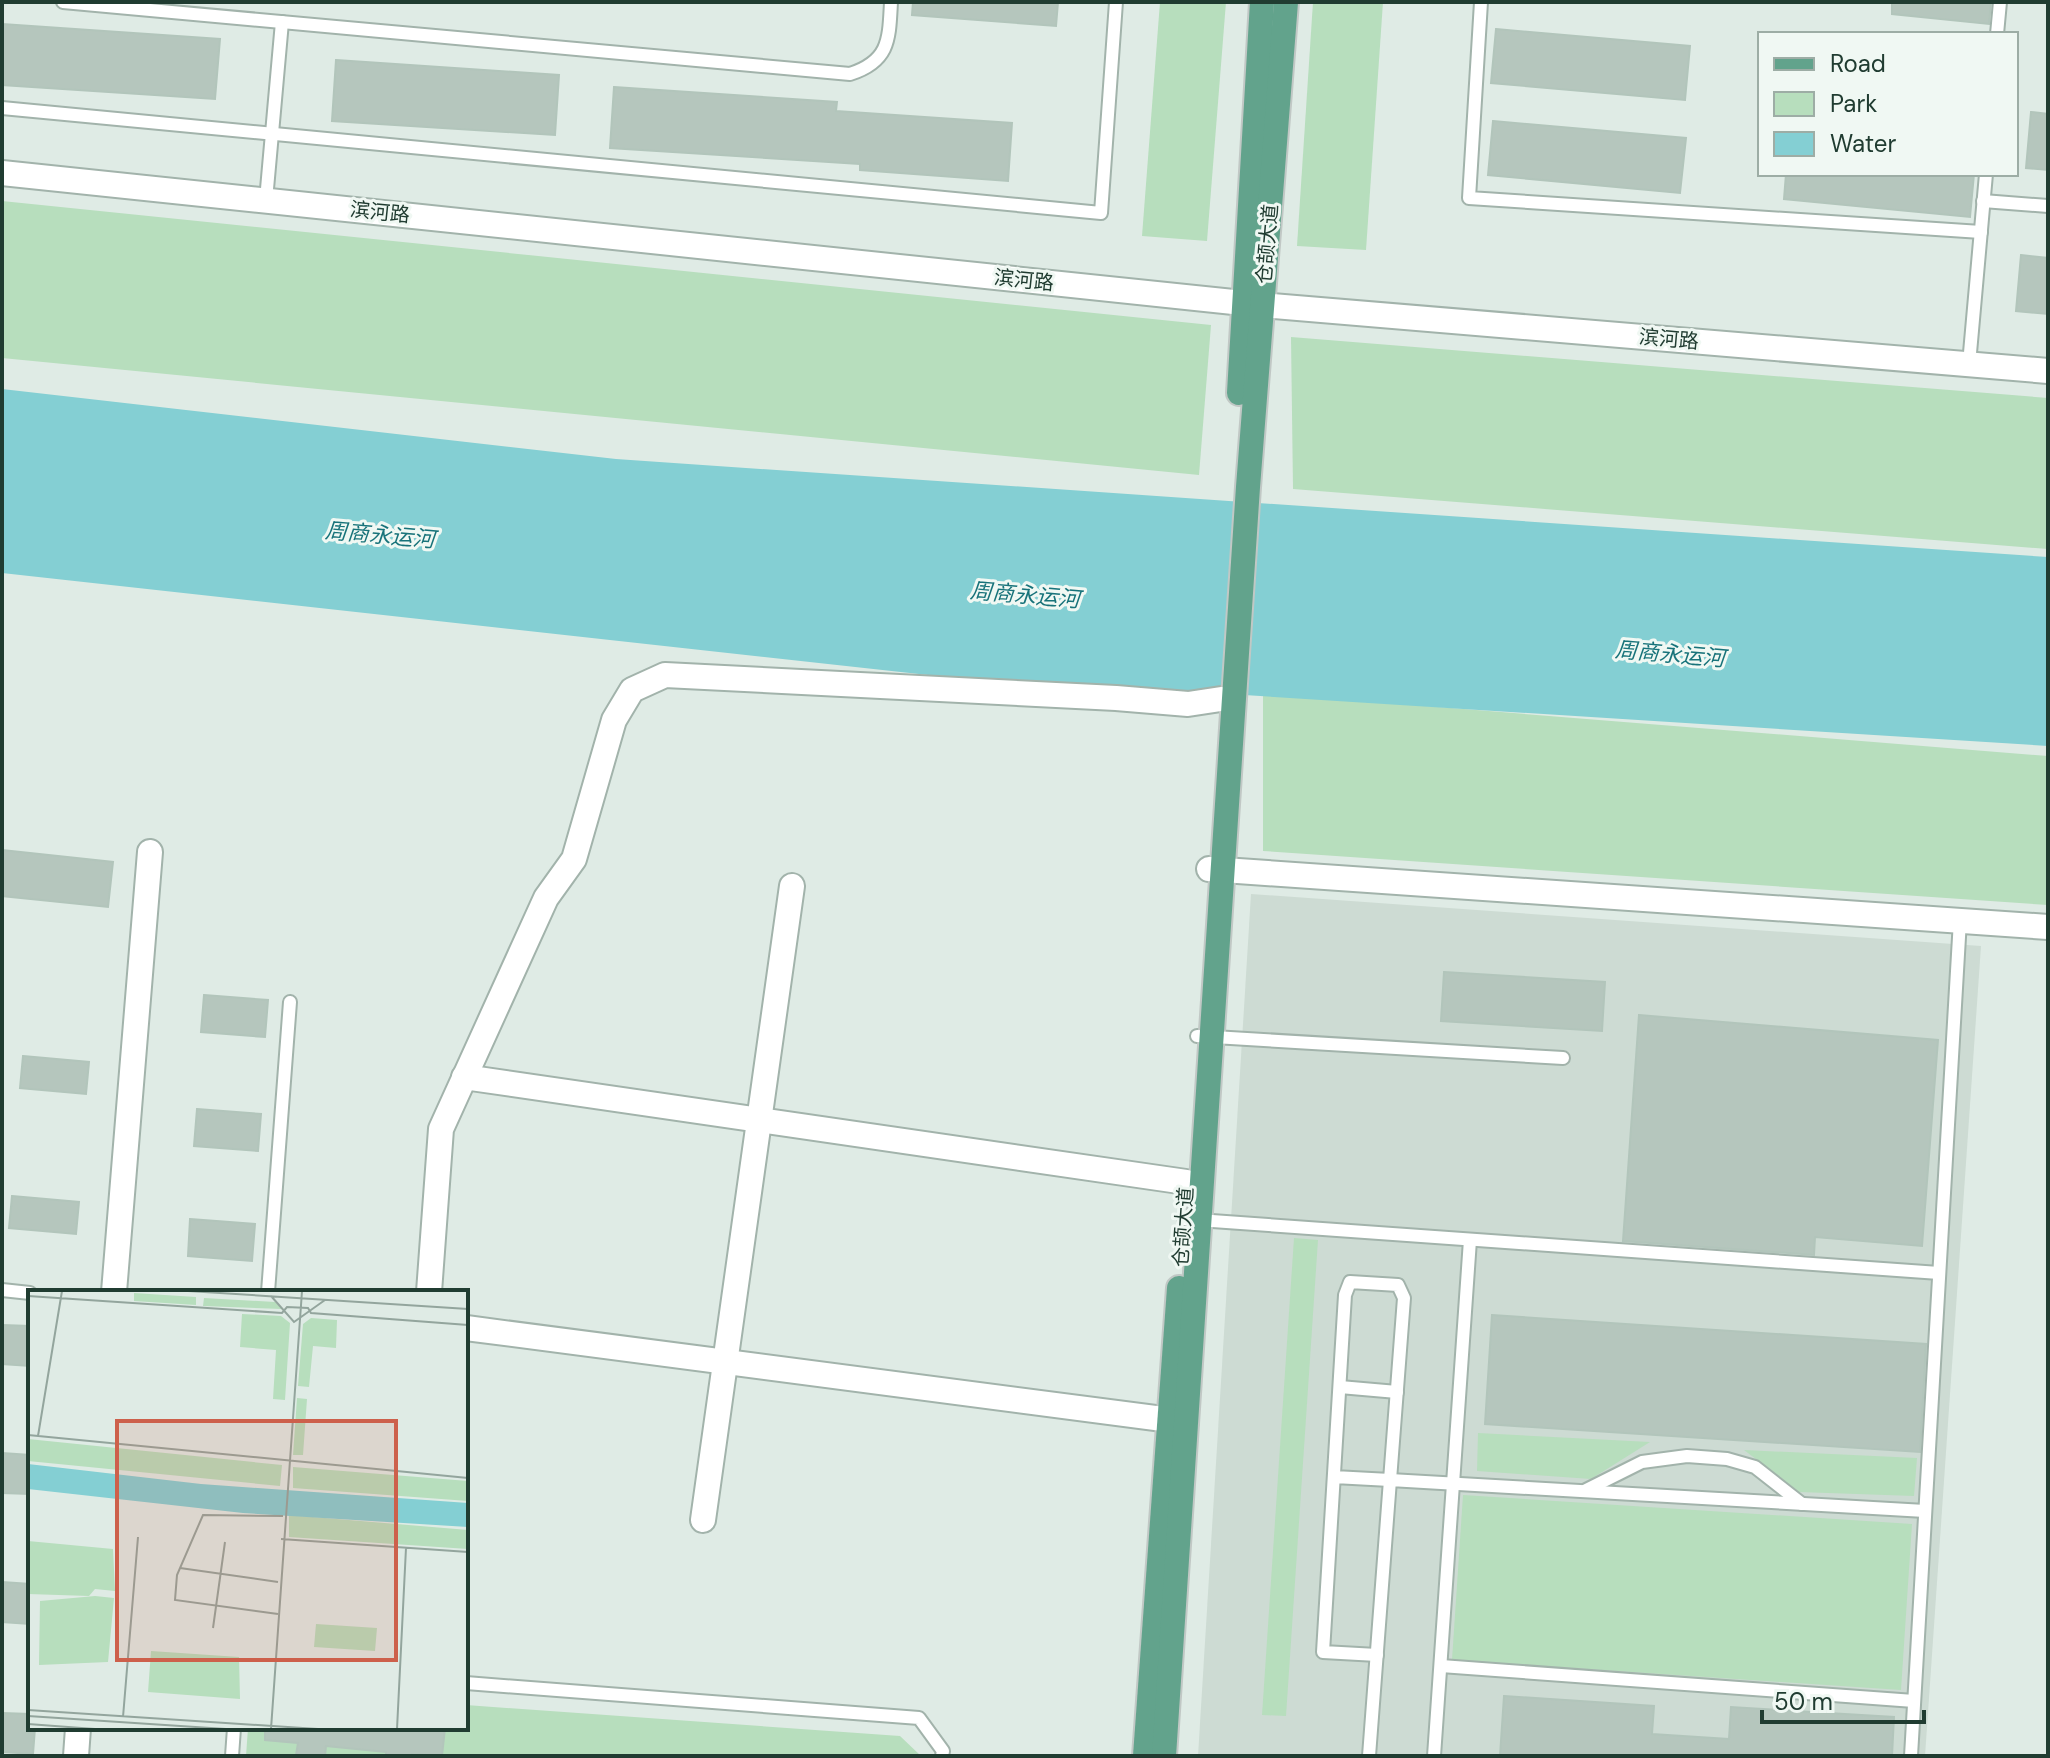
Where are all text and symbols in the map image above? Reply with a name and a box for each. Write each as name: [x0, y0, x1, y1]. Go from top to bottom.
legend: [1758, 32, 2018, 176]
text: Road: [1830, 48, 1886, 79]
text: Park: [1830, 88, 1877, 119]
text: Water: [1830, 128, 1896, 159]
street label: 滨河路: [349, 196, 411, 228]
street label: 仓颉大道: [1251, 203, 1283, 285]
street label: 滨河路: [993, 264, 1055, 296]
street label: 滨河路: [1638, 323, 1700, 355]
water label: 周商永运河: [324, 516, 440, 555]
water label: 周商永运河: [969, 576, 1085, 615]
water label: 周商永运河: [1614, 635, 1730, 674]
street label: 仓颉大道: [1167, 1186, 1199, 1268]
inset map: [28, 1290, 468, 1730]
scale bar: [1762, 1674, 1924, 1724]
text: 50 m: [1774, 1686, 1833, 1717]

